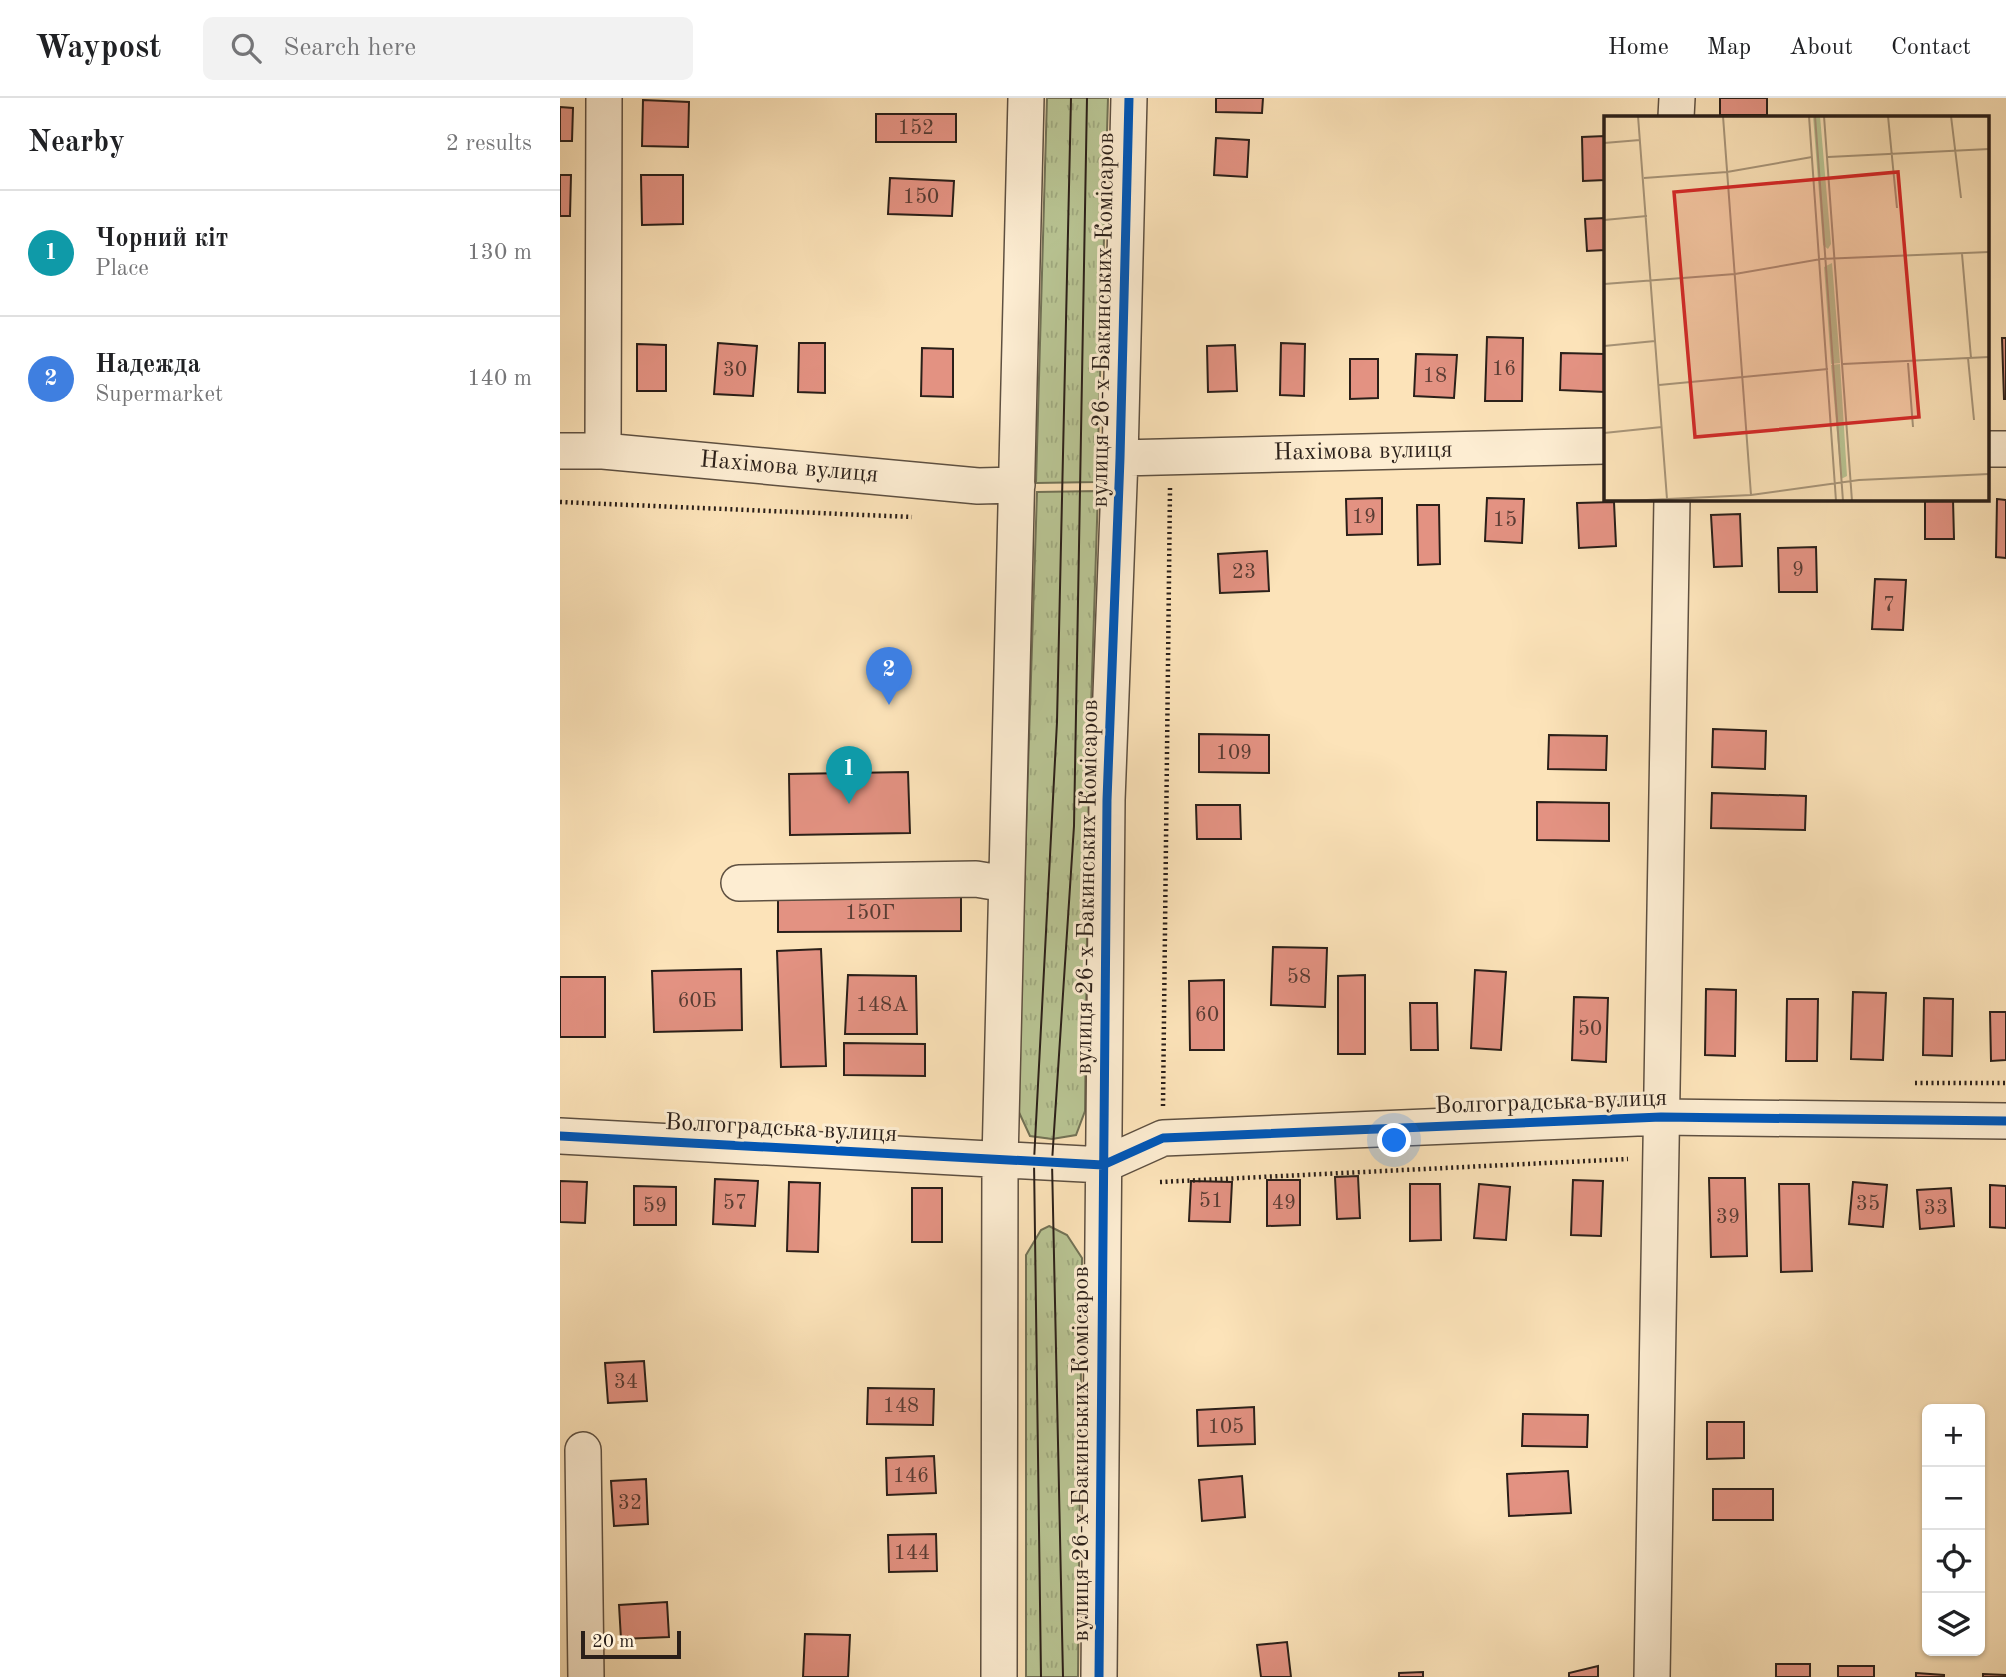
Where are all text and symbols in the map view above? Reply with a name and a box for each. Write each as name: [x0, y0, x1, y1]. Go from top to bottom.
search box: [203, 17, 693, 80]
icon: search: [227, 29, 265, 67]
text: Waypost: [35, 32, 161, 65]
text: Search here: [283, 35, 416, 61]
text: Home: [1608, 36, 1669, 60]
text: Map: [1707, 36, 1751, 60]
text: About: [1789, 36, 1853, 60]
text: Contact: [1891, 36, 1971, 60]
inset map: [1604, 116, 1988, 500]
house number: 152: [898, 118, 934, 139]
text: Nearby: [28, 128, 125, 158]
text: 2 results: [446, 132, 532, 155]
street label: вулиця 26-х Бакинських Комісаров: [1089, 132, 1119, 508]
house number: 150: [903, 187, 939, 208]
text: Чорний кіт: [95, 226, 228, 252]
text: 1: [44, 241, 58, 264]
text: 130 m: [467, 241, 532, 264]
text: Place: [95, 257, 149, 280]
text: Надежда: [95, 352, 201, 378]
house number: 16: [1492, 359, 1516, 380]
house number: 30: [723, 360, 747, 381]
house number: 18: [1423, 366, 1447, 387]
text: 2: [44, 367, 58, 390]
text: 140 m: [467, 367, 532, 390]
text: Supermarket: [95, 383, 223, 406]
street label: Нахімова вулиця: [1273, 438, 1453, 466]
street label: Нахімова вулиця: [699, 448, 879, 488]
house number: 19: [1352, 507, 1376, 528]
house number: 15: [1493, 510, 1517, 531]
house number: 9: [1792, 560, 1804, 581]
house number: 23: [1232, 562, 1256, 583]
house number: 7: [1883, 595, 1895, 616]
pin: 2: [866, 647, 912, 705]
street label: вулиця 26-х Бакинських Комісаров: [1073, 699, 1103, 1075]
house number: 109: [1216, 743, 1252, 764]
pin: 1: [826, 746, 872, 804]
house number: 150Г: [845, 903, 895, 924]
house number: 58: [1287, 967, 1311, 988]
house number: 60Б: [677, 991, 717, 1012]
house number: 148А: [856, 995, 908, 1016]
house number: 60: [1195, 1005, 1219, 1026]
house number: 50: [1578, 1019, 1602, 1040]
street label: Волгоградська вулиця: [1434, 1087, 1668, 1119]
street label: Волгоградська вулиця: [664, 1111, 898, 1147]
your location: [1377, 1123, 1411, 1157]
house number: 51: [1199, 1191, 1223, 1212]
house number: 57: [723, 1193, 747, 1214]
house number: 49: [1272, 1193, 1296, 1214]
house number: 35: [1856, 1194, 1880, 1215]
house number: 59: [643, 1196, 667, 1217]
house number: 33: [1924, 1198, 1948, 1219]
house number: 39: [1716, 1207, 1740, 1228]
street label: вулиця 26-х Бакинських Комісаров: [1070, 1266, 1094, 1642]
house number: 34: [614, 1372, 638, 1393]
house number: 148: [883, 1396, 919, 1417]
map controls: [1922, 1404, 1985, 1656]
button: +: [1922, 1404, 1985, 1467]
house number: 105: [1208, 1417, 1244, 1438]
house number: 146: [893, 1466, 929, 1487]
button: −: [1922, 1467, 1985, 1530]
house number: 32: [618, 1493, 642, 1514]
button: locate: [1922, 1530, 1985, 1593]
house number: 144: [894, 1543, 930, 1564]
button: layers: [1922, 1593, 1985, 1656]
scale bar: [581, 1628, 681, 1660]
text: 20 m: [592, 1633, 634, 1652]

